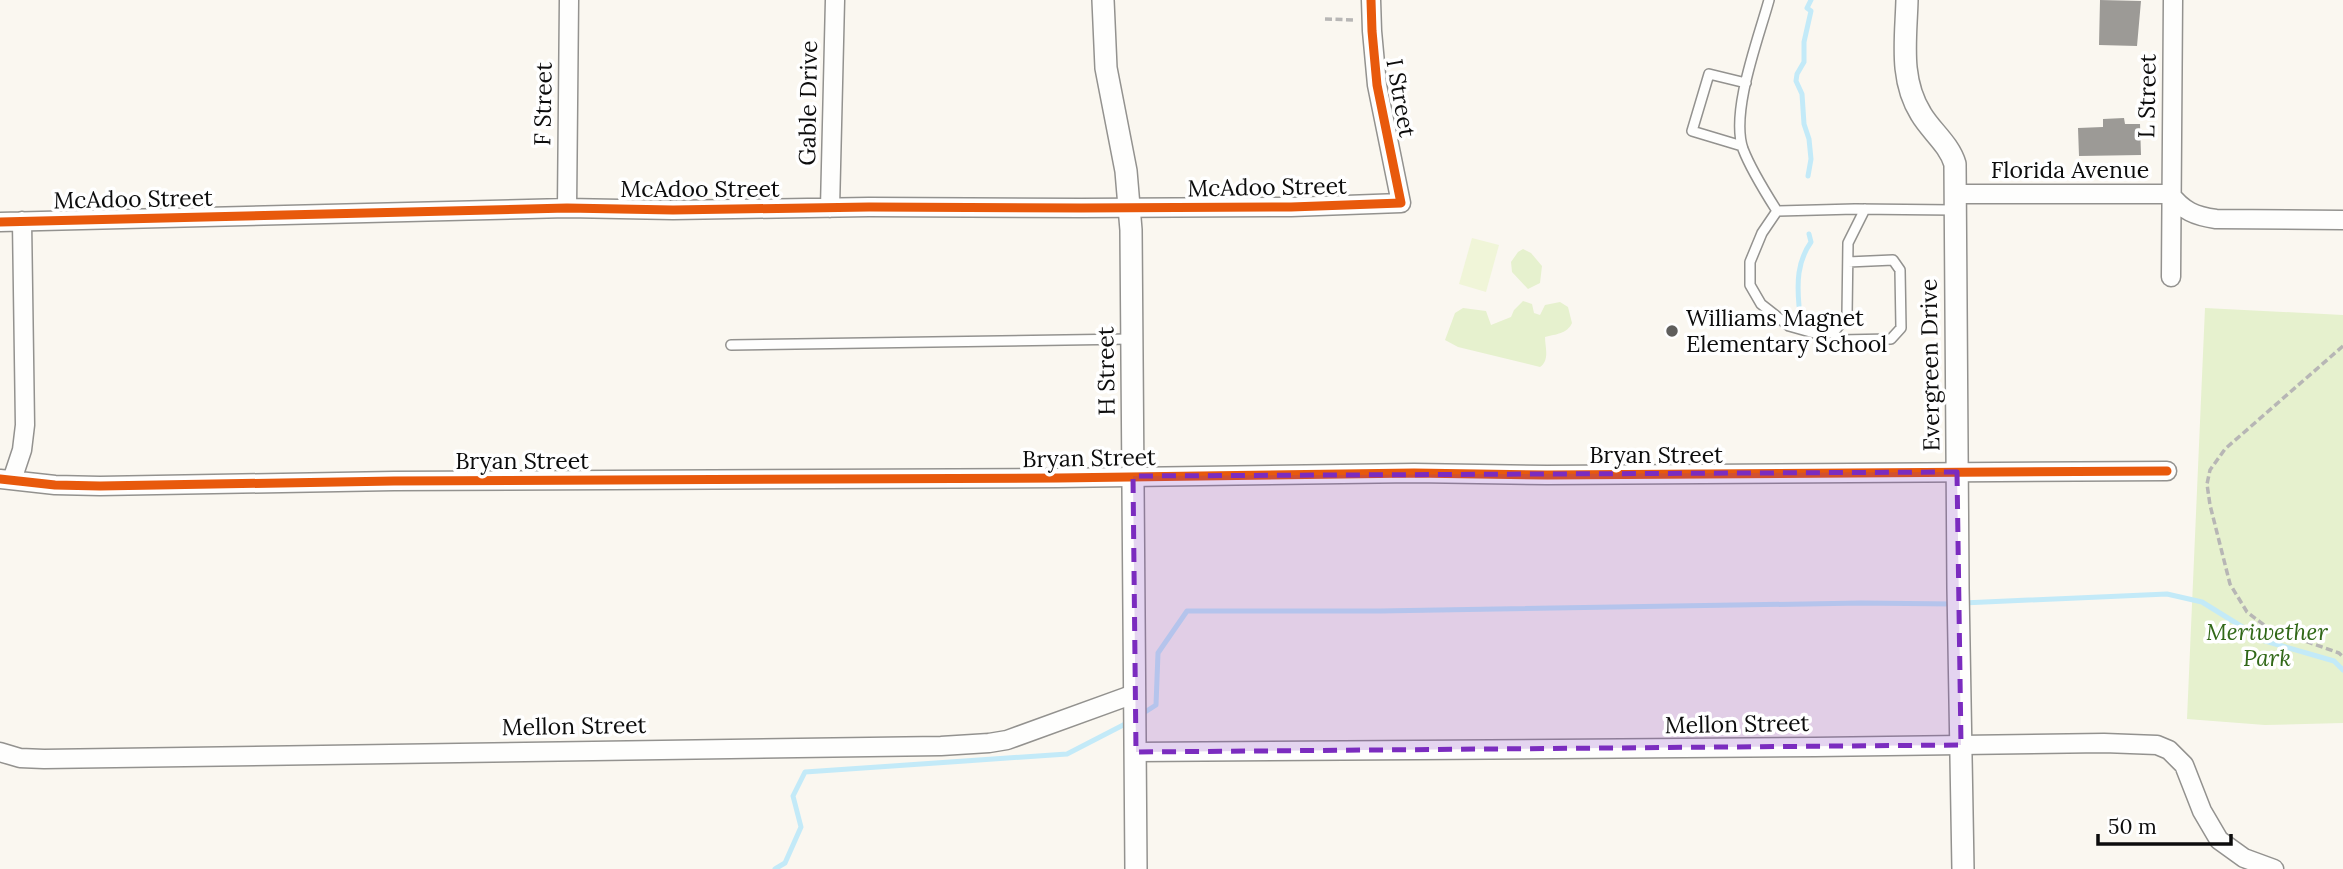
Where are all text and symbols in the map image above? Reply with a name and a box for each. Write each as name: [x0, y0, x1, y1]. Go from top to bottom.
street label: Gable Drive: [792, 40, 823, 166]
street label: L Street: [2131, 53, 2162, 139]
street label: I Street: [1380, 57, 1423, 139]
street label: F Street: [527, 62, 558, 146]
street label: Florida Avenue: [1991, 155, 2149, 184]
street label: McAdoo Street: [1187, 171, 1347, 202]
street label: McAdoo Street: [620, 174, 780, 203]
street label: McAdoo Street: [53, 183, 213, 214]
street label: Evergreen Drive: [1913, 278, 1946, 452]
place label: Williams Magnet Elementary School: [1686, 303, 1887, 358]
marker: Williams Magnet Elementary School: [1664, 323, 1680, 339]
street label: H Street: [1090, 326, 1121, 416]
street label: Bryan Street: [1589, 440, 1723, 469]
street label: Bryan Street: [1022, 442, 1156, 473]
street label: Bryan Street: [455, 446, 589, 475]
park label: Meriwether Park: [2206, 617, 2329, 672]
street label: Mellon Street: [1664, 708, 1810, 739]
street label: Mellon Street: [501, 710, 647, 741]
scale bar: [2098, 802, 2231, 846]
text: 50 m: [2108, 813, 2157, 840]

